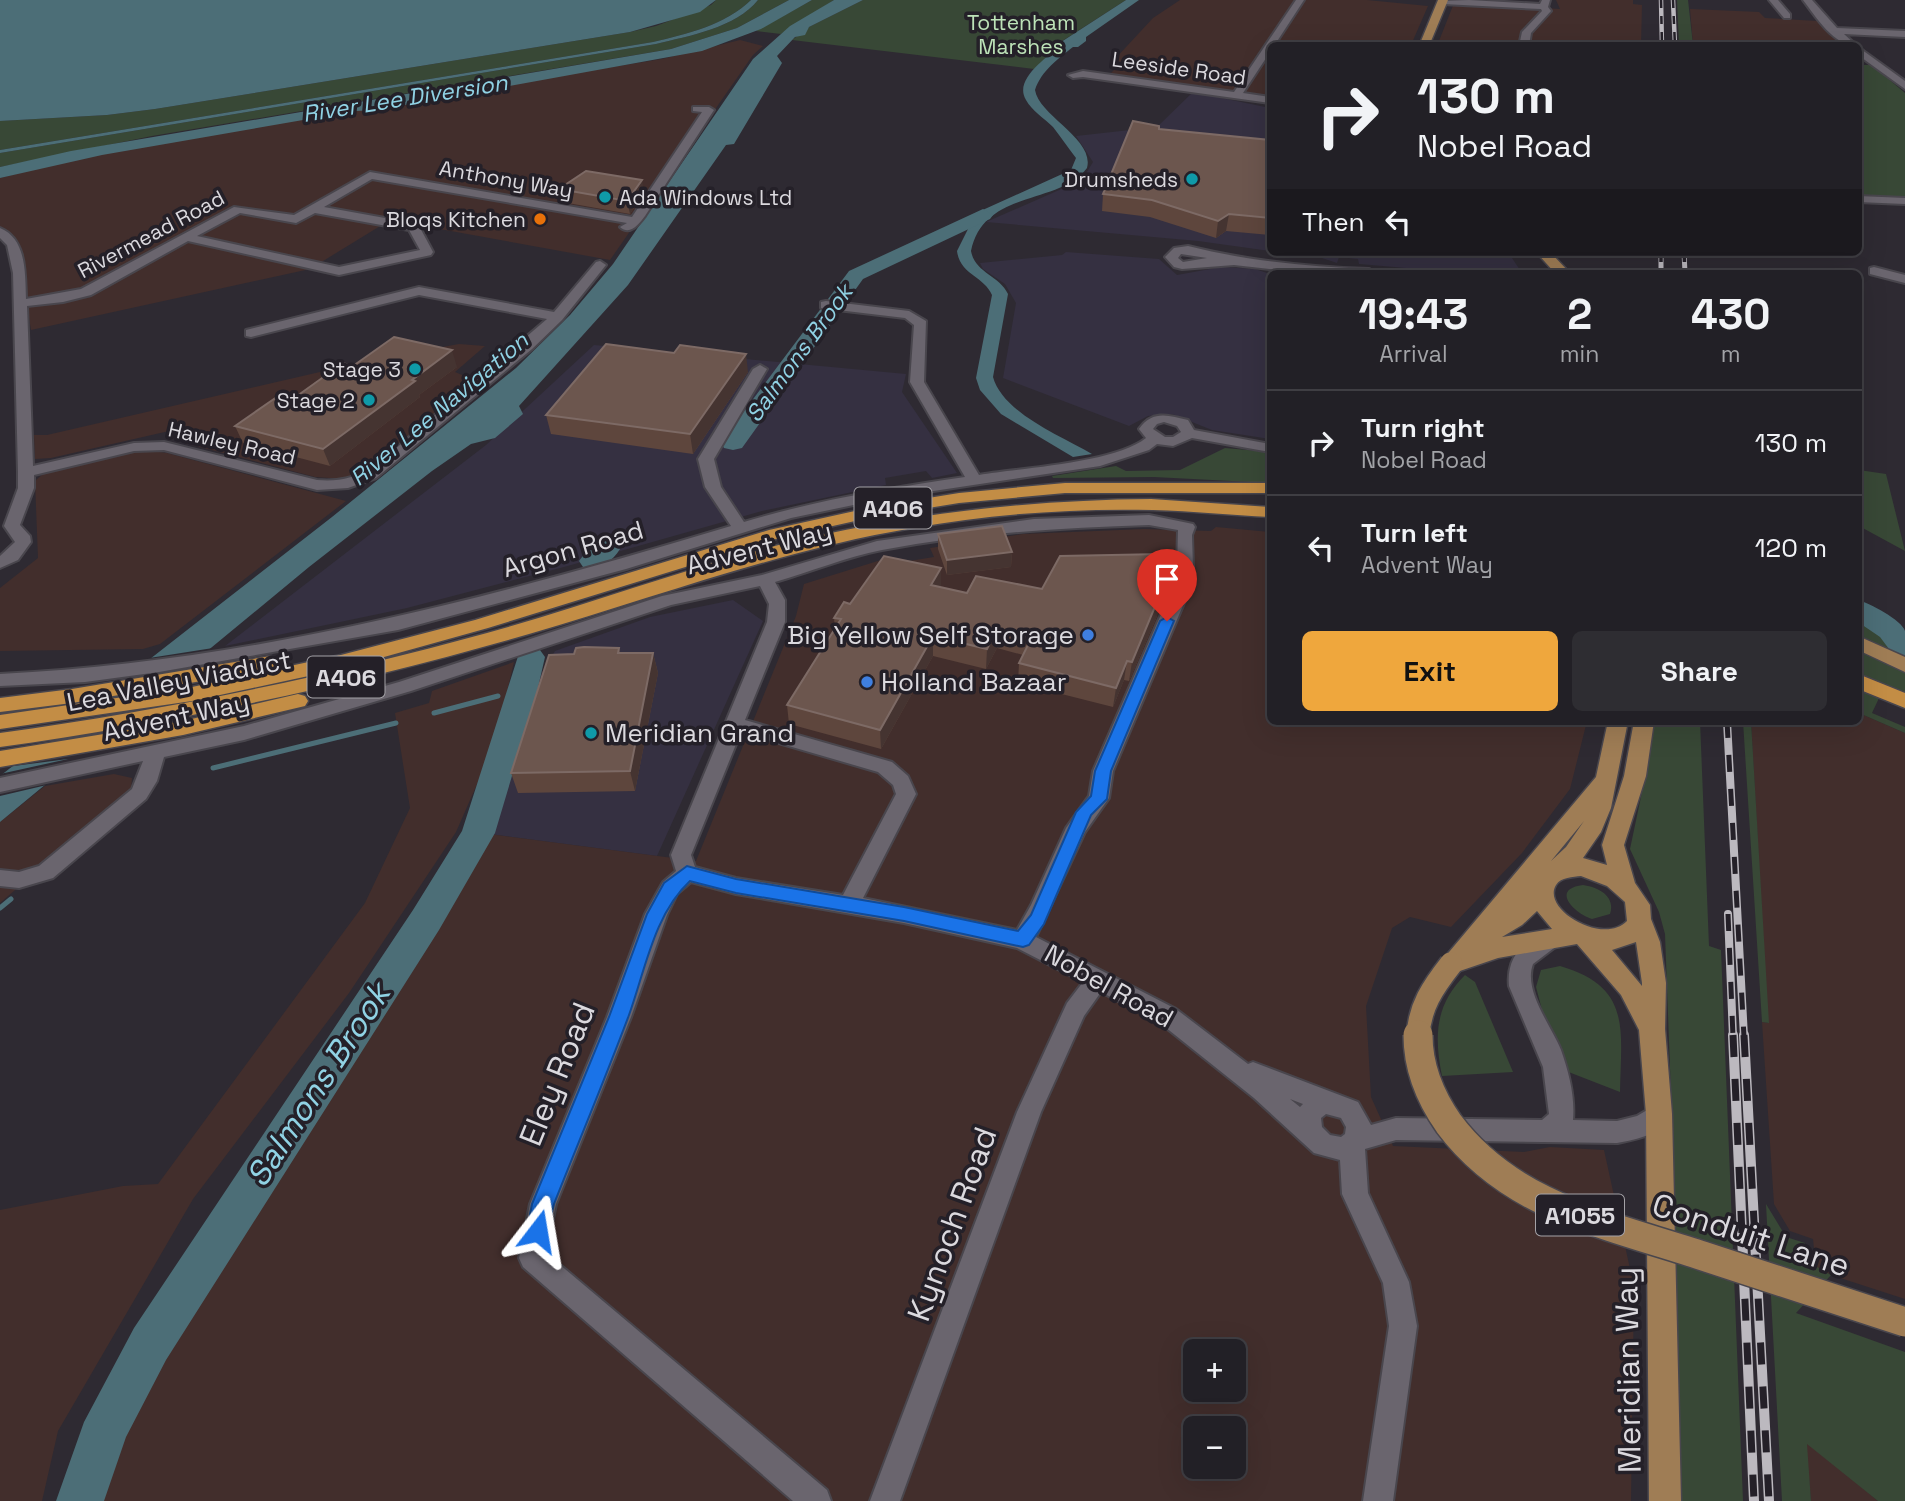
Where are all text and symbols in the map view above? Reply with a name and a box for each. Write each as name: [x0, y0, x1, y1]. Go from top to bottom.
park label: Tottenham Marshes: [967, 9, 1075, 60]
street label: Leeside Road: [1110, 45, 1248, 91]
text: 130 m: [1417, 65, 1555, 127]
water label: River Lee Diversion: [301, 67, 510, 129]
icon: right: [1302, 70, 1393, 161]
text: Nobel Road: [1417, 126, 1592, 166]
street label: Anthony Way: [437, 154, 575, 204]
place label: Drumsheds: [1064, 166, 1178, 193]
marker: Drumsheds: [1184, 171, 1200, 187]
street label: Rivermead Road: [73, 184, 229, 284]
place label: Ada Windows Ltd: [619, 184, 792, 211]
marker: Ada Windows Ltd: [597, 189, 613, 205]
icon: left: [1379, 203, 1417, 241]
text: Then: [1302, 205, 1365, 239]
place label: Bloqs Kitchen: [386, 206, 526, 233]
marker: Bloqs Kitchen: [532, 211, 548, 227]
water label: Salmons Brook: [739, 276, 861, 428]
text: 19:43: [1359, 288, 1468, 341]
text: 2: [1567, 288, 1592, 341]
text: 430: [1691, 288, 1770, 341]
water label: River Lee Navigation: [344, 325, 535, 492]
text: Arrival: [1379, 339, 1448, 369]
text: min: [1560, 339, 1599, 369]
text: m: [1721, 339, 1741, 369]
place label: Stage 3: [323, 356, 401, 383]
marker: Stage 3: [407, 361, 423, 377]
place label: Stage 2: [277, 387, 355, 414]
marker: Stage 2: [361, 392, 377, 408]
text: Turn right: [1361, 411, 1485, 445]
street label: Hawley Road: [166, 415, 298, 471]
icon: right: [1302, 424, 1340, 462]
text: 130 m: [1755, 426, 1827, 460]
text: Nobel Road: [1361, 445, 1487, 475]
road number: A406: [854, 488, 931, 528]
street label: Argon Road: [499, 513, 647, 585]
street label: Advent Way: [683, 513, 835, 583]
text: Turn left: [1361, 516, 1468, 550]
icon: left: [1302, 529, 1340, 567]
text: 120 m: [1755, 531, 1827, 565]
pin: [1137, 549, 1197, 621]
text: Advent Way: [1361, 550, 1493, 580]
icon: arrive: [1148, 560, 1186, 598]
place label: Big Yellow Self Storage: [787, 618, 1074, 652]
marker: Big Yellow Self Storage: [1080, 627, 1096, 643]
button: Exit: [1302, 631, 1558, 711]
button: Share: [1572, 631, 1827, 711]
street label: Lea Valley Viaduct: [64, 643, 294, 719]
road number: A406: [308, 656, 384, 698]
place label: Holland Bazaar: [881, 665, 1067, 699]
marker: Holland Bazaar: [859, 674, 875, 690]
street label: Advent Way: [100, 685, 252, 749]
place label: Meridian Grand: [605, 716, 794, 750]
marker: Meridian Grand: [583, 725, 599, 741]
street label: Nobel Road: [1039, 937, 1179, 1035]
water label: Salmons Brook: [237, 973, 401, 1195]
street label: Eley Road: [510, 996, 604, 1152]
street label: Kynoch Road: [898, 1121, 1006, 1327]
street label: Conduit Lane: [1647, 1184, 1855, 1286]
position arrow: [501, 1194, 575, 1268]
road number: A1055: [1536, 1195, 1624, 1236]
street label: Meridian Way: [1606, 1267, 1650, 1473]
map controls: [1183, 1339, 1246, 1479]
button: +: [1183, 1339, 1246, 1402]
button: −: [1183, 1416, 1246, 1479]

